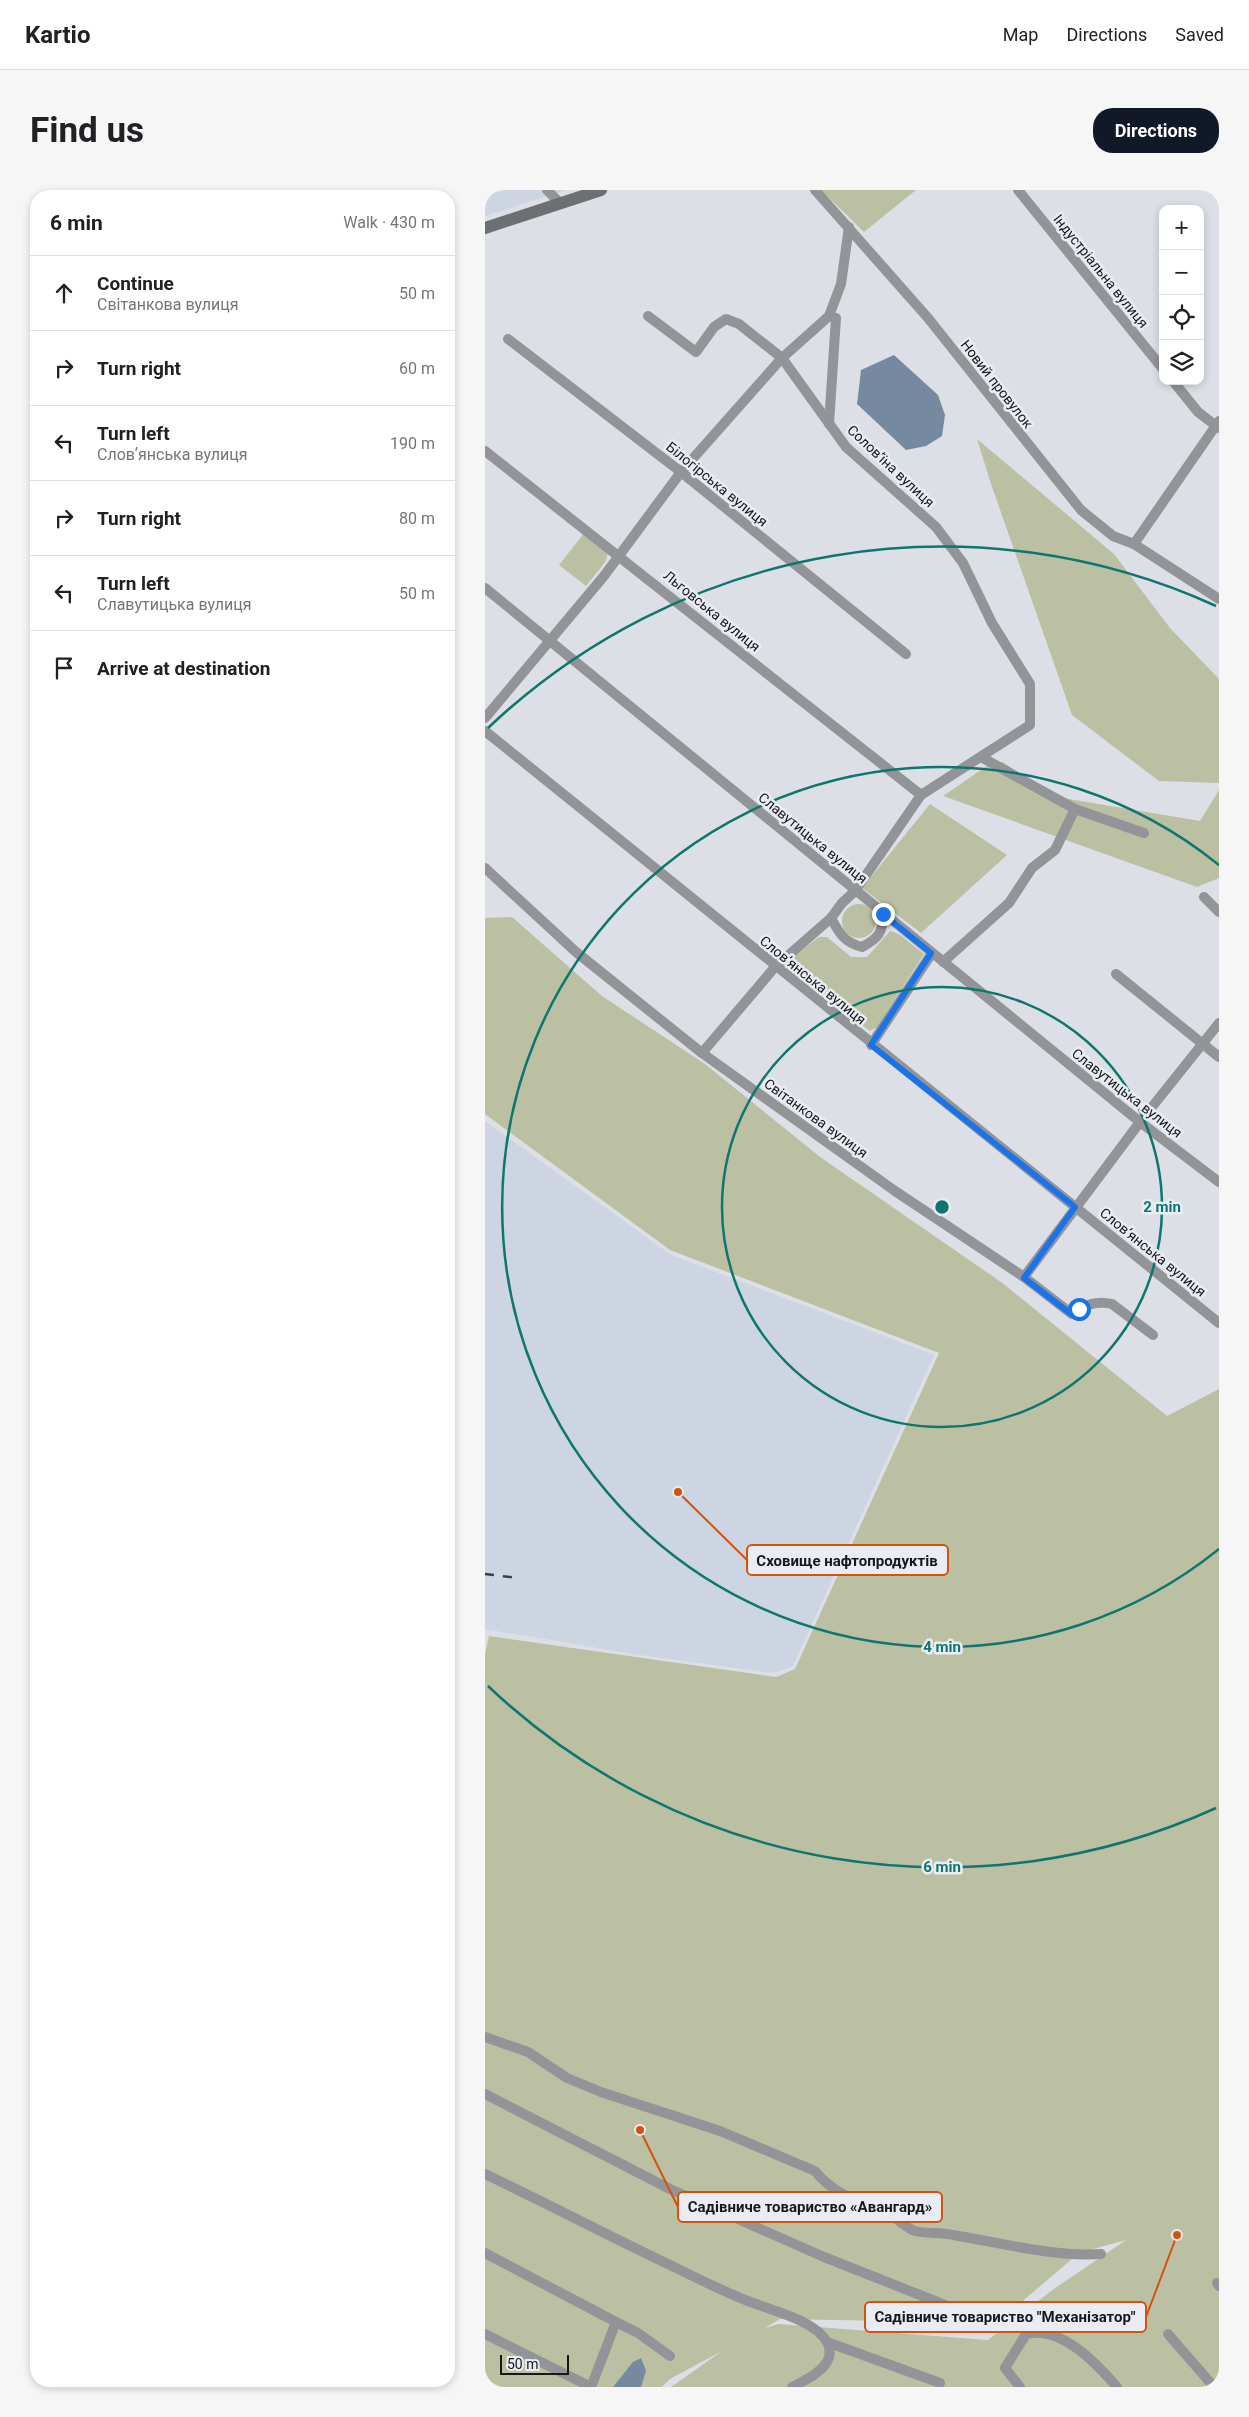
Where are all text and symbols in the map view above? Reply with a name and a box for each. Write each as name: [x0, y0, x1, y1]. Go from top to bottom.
text: Kartio: [25, 21, 91, 49]
text: Map: [1003, 24, 1038, 45]
text: Directions: [1066, 24, 1147, 45]
text: Saved: [1175, 24, 1224, 45]
button: Directions: [1093, 108, 1219, 153]
text: Find us: [30, 110, 144, 151]
map controls: [1159, 205, 1204, 385]
button: +: [1159, 205, 1204, 250]
text: 6 min: [50, 211, 103, 235]
street label: Індустріальна вулиця: [1050, 211, 1152, 331]
text: Walk · 430 m: [343, 213, 435, 232]
button: −: [1159, 250, 1204, 295]
text: Continue: [97, 272, 174, 295]
icon: ahead: [50, 279, 78, 307]
text: 50 m: [399, 284, 435, 303]
text: Світанкова вулиця: [97, 295, 239, 314]
button: locate: [1159, 295, 1204, 340]
street label: Новий провулок: [958, 337, 1037, 432]
button: layers: [1159, 340, 1204, 385]
icon: right: [50, 354, 78, 382]
text: Turn right: [97, 357, 181, 380]
text: 60 m: [399, 359, 435, 378]
text: Turn left: [97, 422, 170, 445]
street label: Соловʼїна вулиця: [844, 422, 938, 510]
icon: left: [50, 429, 78, 457]
text: 190 m: [390, 434, 435, 453]
street label: Білогірська вулиця: [663, 438, 771, 530]
text: Словʼянська вулиця: [97, 445, 248, 464]
icon: right: [50, 504, 78, 532]
text: Turn right: [97, 507, 181, 530]
text: 80 m: [399, 509, 435, 528]
street label: Льговська вулиця: [661, 567, 763, 655]
text: Turn left: [97, 572, 170, 595]
icon: left: [50, 579, 78, 607]
text: 50 m: [399, 584, 435, 603]
text: Славутицька вулиця: [97, 595, 252, 614]
icon: arrive: [50, 654, 78, 682]
text: Arrive at destination: [97, 657, 270, 680]
street label: Славутицька вулиця: [755, 789, 871, 887]
route end: [872, 903, 895, 926]
street label: Словʼянська вулиця: [757, 932, 869, 1028]
street label: Славутицька вулиця: [1069, 1045, 1185, 1141]
street label: Світанкова вулиця: [761, 1075, 871, 1161]
centre of rings: [933, 1198, 951, 1216]
text: 2 min: [1143, 1198, 1181, 1216]
street label: Словʼянська вулиця: [1097, 1204, 1209, 1300]
route start: [1068, 1298, 1091, 1321]
callout: Сховище нафтопродуктів: [747, 1545, 948, 1575]
text: Сховище нафтопродуктів: [756, 1552, 938, 1570]
text: 4 min: [923, 1638, 961, 1656]
text: 6 min: [923, 1858, 961, 1876]
callout: Садівниче товариство «Авангард»: [678, 2192, 942, 2222]
text: Садівниче товариство «Авангард»: [688, 2198, 932, 2216]
callout: Садівниче товариство "Механізатор": [865, 2302, 1146, 2332]
text: Садівниче товариство "Механізатор": [875, 2308, 1136, 2326]
scale bar: [500, 2352, 569, 2375]
text: 50 m: [507, 2356, 539, 2372]

